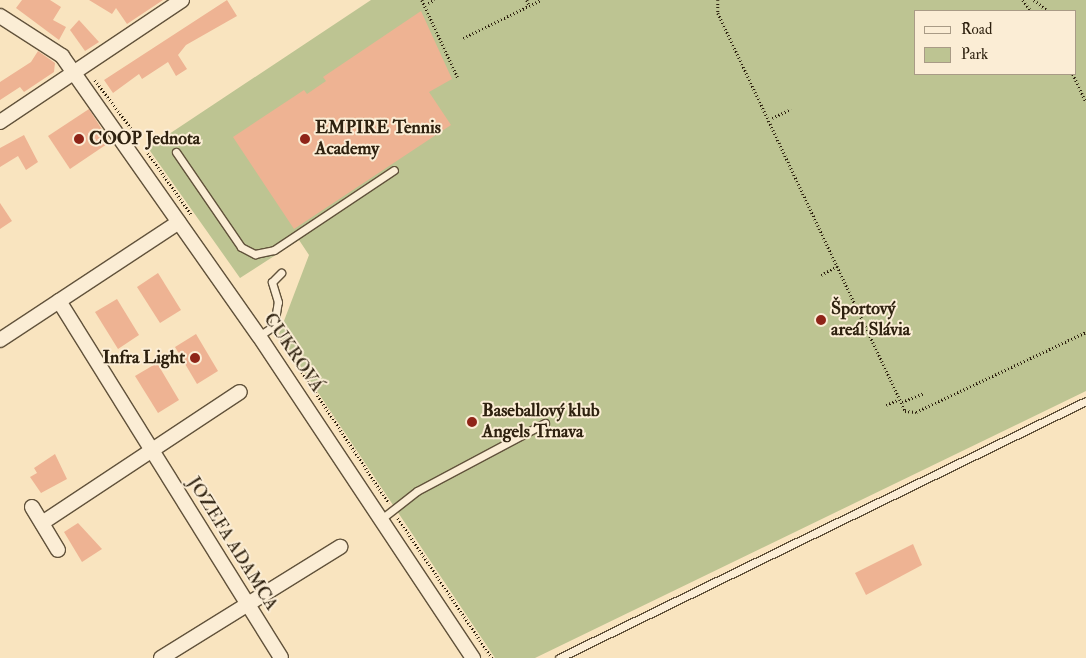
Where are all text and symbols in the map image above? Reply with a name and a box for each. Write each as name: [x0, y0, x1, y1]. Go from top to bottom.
legend: [914, 10, 1076, 75]
text: Road: [961, 20, 992, 39]
text: Park: [961, 45, 988, 64]
place label: EMPIRE Tennis Academy: [315, 118, 441, 160]
place label: COOP Jednota: [89, 128, 200, 150]
marker: COOP Jednota: [73, 133, 85, 145]
marker: EMPIRE Tennis Academy: [299, 133, 311, 145]
place label: Športový areál Slávia: [831, 299, 910, 342]
street label: CUKROVÁ: [259, 309, 327, 397]
marker: Športový areál Slávia: [815, 314, 827, 326]
place label: Infra Light: [103, 347, 185, 369]
marker: Infra Light: [189, 352, 201, 364]
place label: Baseballový klub Angels Trnava: [482, 401, 600, 444]
marker: Baseballový klub Angels Trnava: [466, 416, 478, 428]
street label: JOZEFA ADAMCA: [182, 473, 282, 615]

